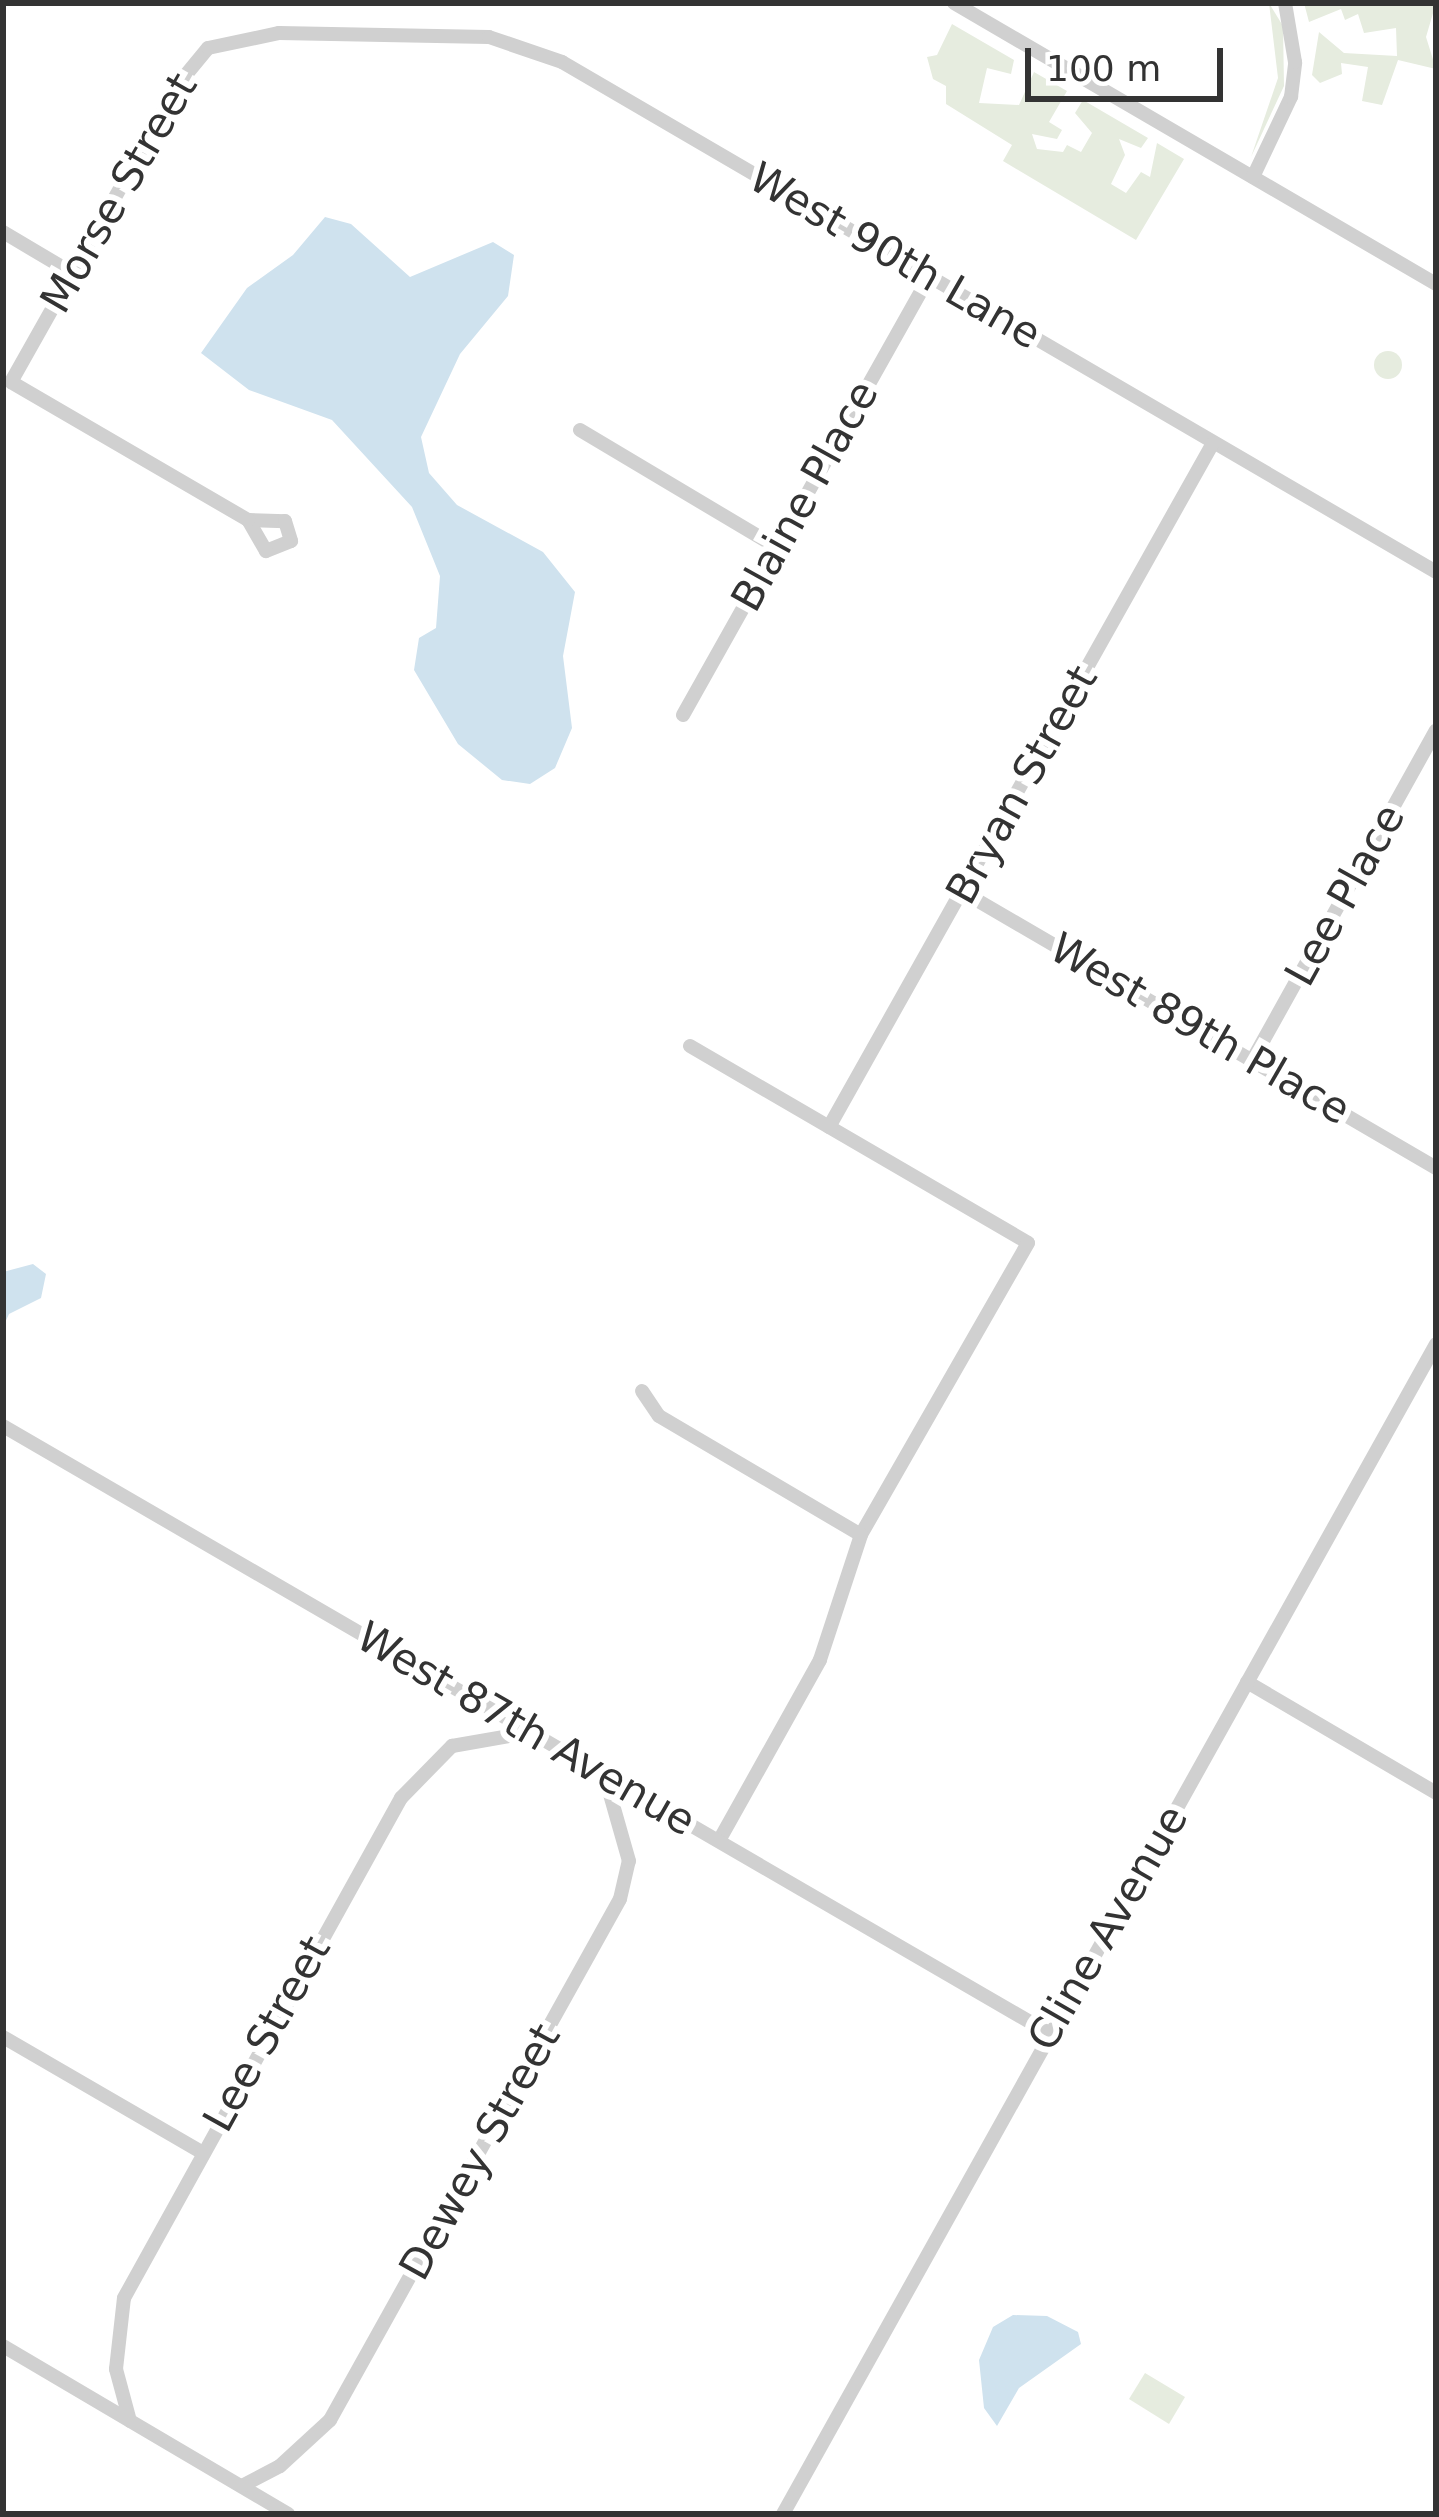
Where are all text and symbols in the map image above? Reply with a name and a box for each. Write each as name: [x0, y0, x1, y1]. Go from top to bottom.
scale bar: [1031, 24, 1229, 98]
text: 100 m: [1046, 48, 1161, 89]
street label: Morse Street: [30, 64, 208, 322]
street label: West 90th Lane: [740, 152, 1050, 360]
street label: Blaine Place: [721, 372, 889, 620]
street label: Bryan Street: [936, 657, 1108, 913]
street label: Lee Place: [1275, 796, 1415, 994]
street label: West 89th Place: [1041, 923, 1359, 1135]
street label: West 87th Avenue: [348, 1612, 704, 1846]
street label: Cline Avenue: [1018, 1797, 1198, 2059]
street label: Lee Street: [193, 1928, 341, 2140]
street label: Dewey Street: [389, 2016, 571, 2288]

